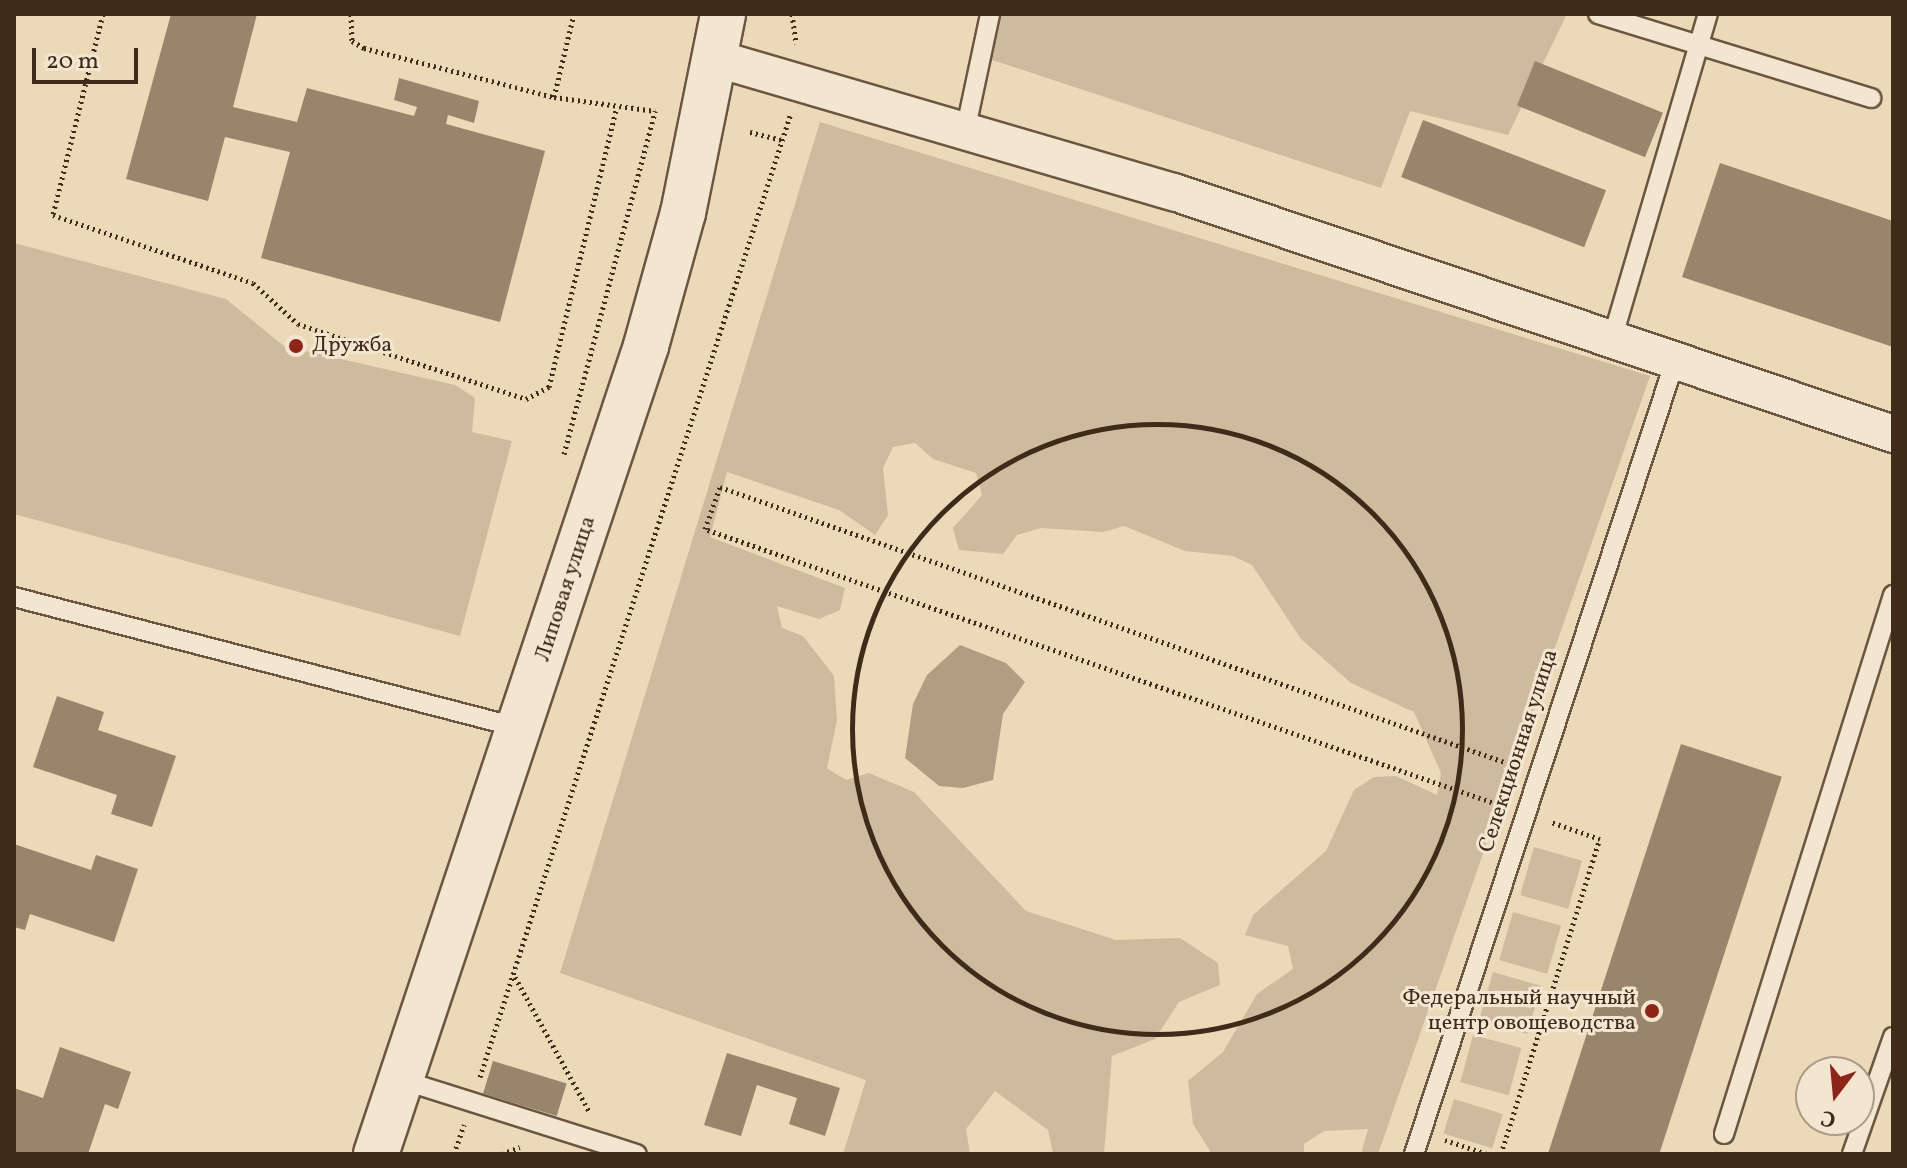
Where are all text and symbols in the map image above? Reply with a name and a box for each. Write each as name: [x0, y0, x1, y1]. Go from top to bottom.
scale bar: [36, 32, 142, 82]
text: 20 m: [46, 45, 99, 79]
place label: Дружба: [312, 333, 392, 359]
marker: Дружба: [287, 337, 305, 355]
street label: Липовая улица: [530, 513, 602, 665]
street label: Селекционная улица: [1474, 646, 1564, 856]
place label: Федеральный научный центр овощеводства: [1402, 985, 1636, 1036]
marker: Федеральный научный центр овощеводства: [1643, 1002, 1661, 1020]
north arrow: [1795, 1056, 1875, 1136]
text: С: [1818, 1101, 1840, 1134]

